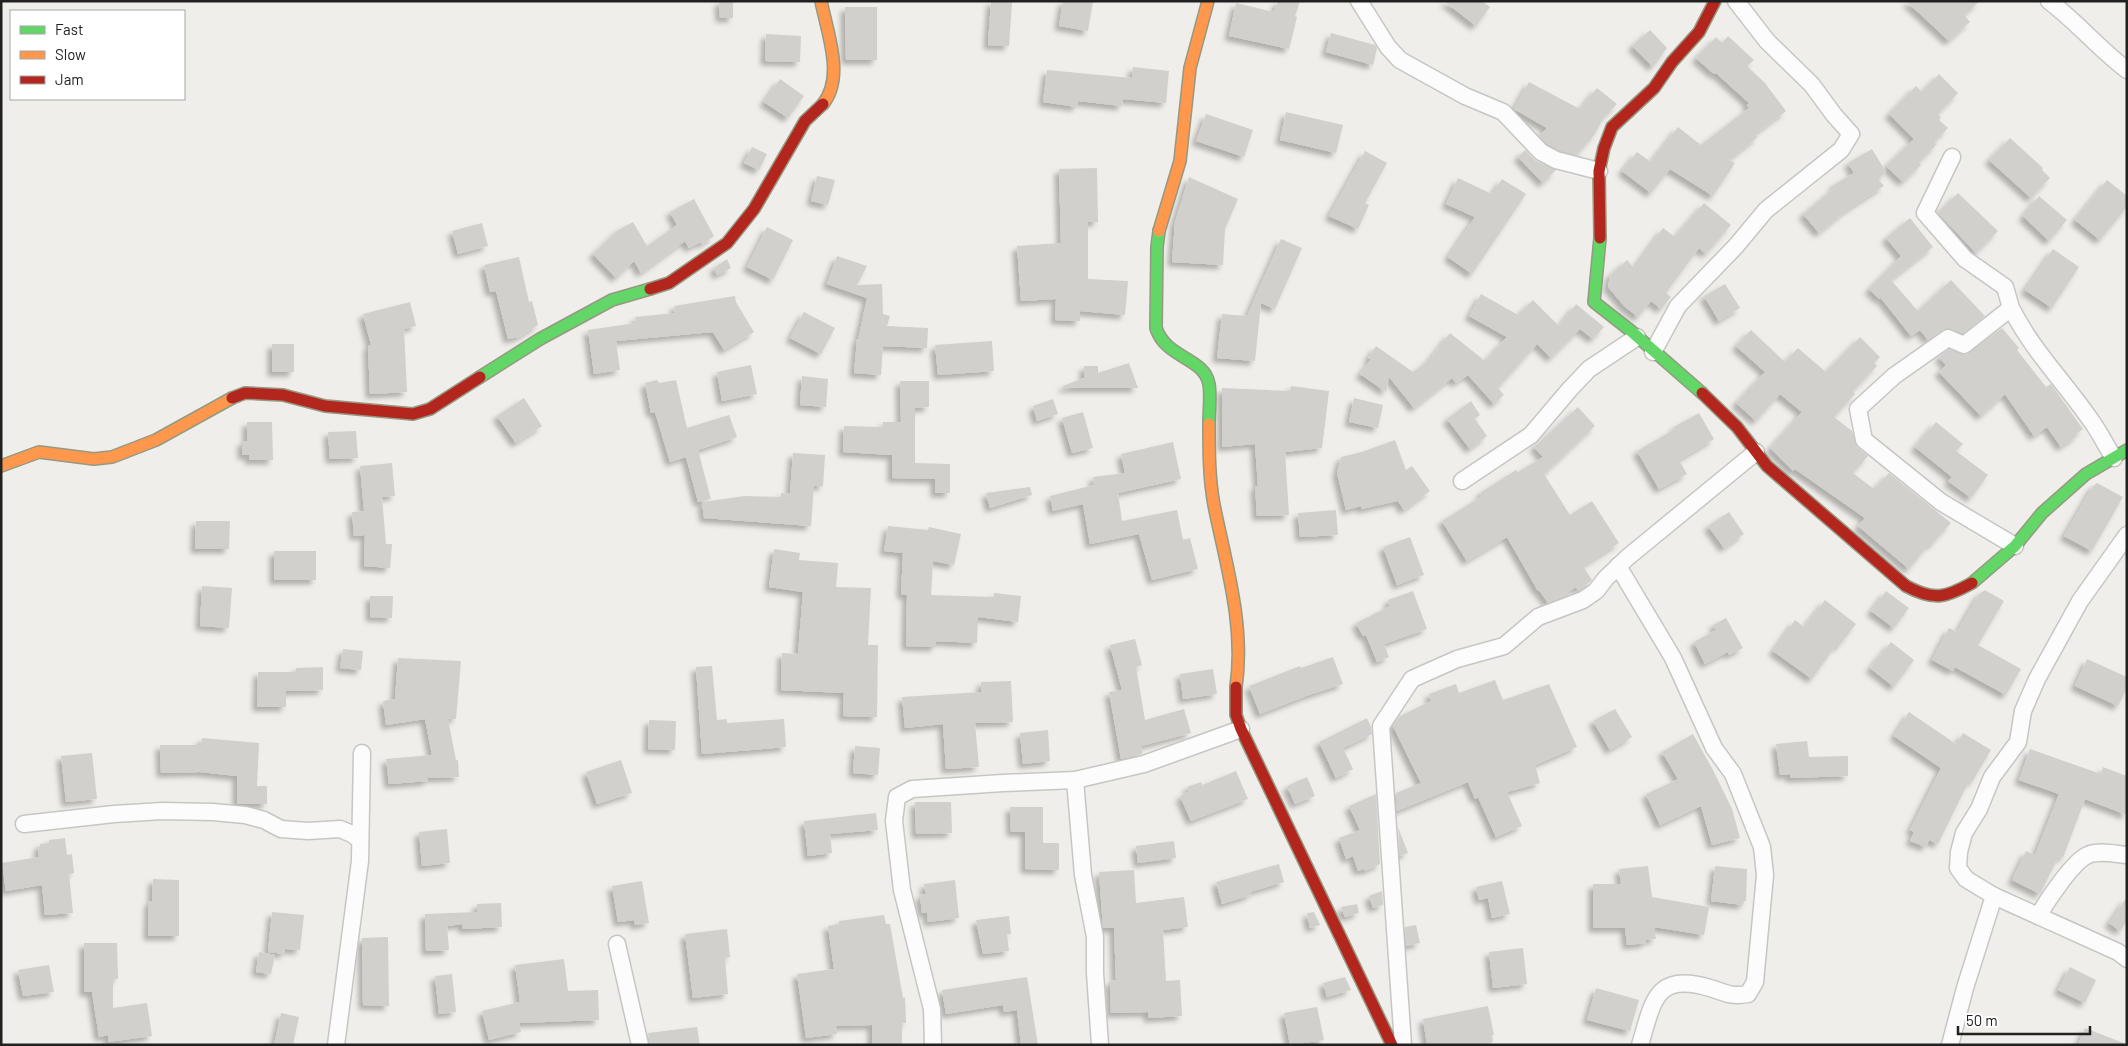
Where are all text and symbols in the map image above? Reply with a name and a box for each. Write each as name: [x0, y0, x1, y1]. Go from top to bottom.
legend: [10, 10, 185, 100]
text: Fast: [55, 20, 83, 38]
text: Slow: [55, 45, 86, 63]
text: Jam: [55, 70, 84, 88]
scale bar: [1958, 1004, 2090, 1036]
text: 50 m: [1966, 1011, 1998, 1029]

